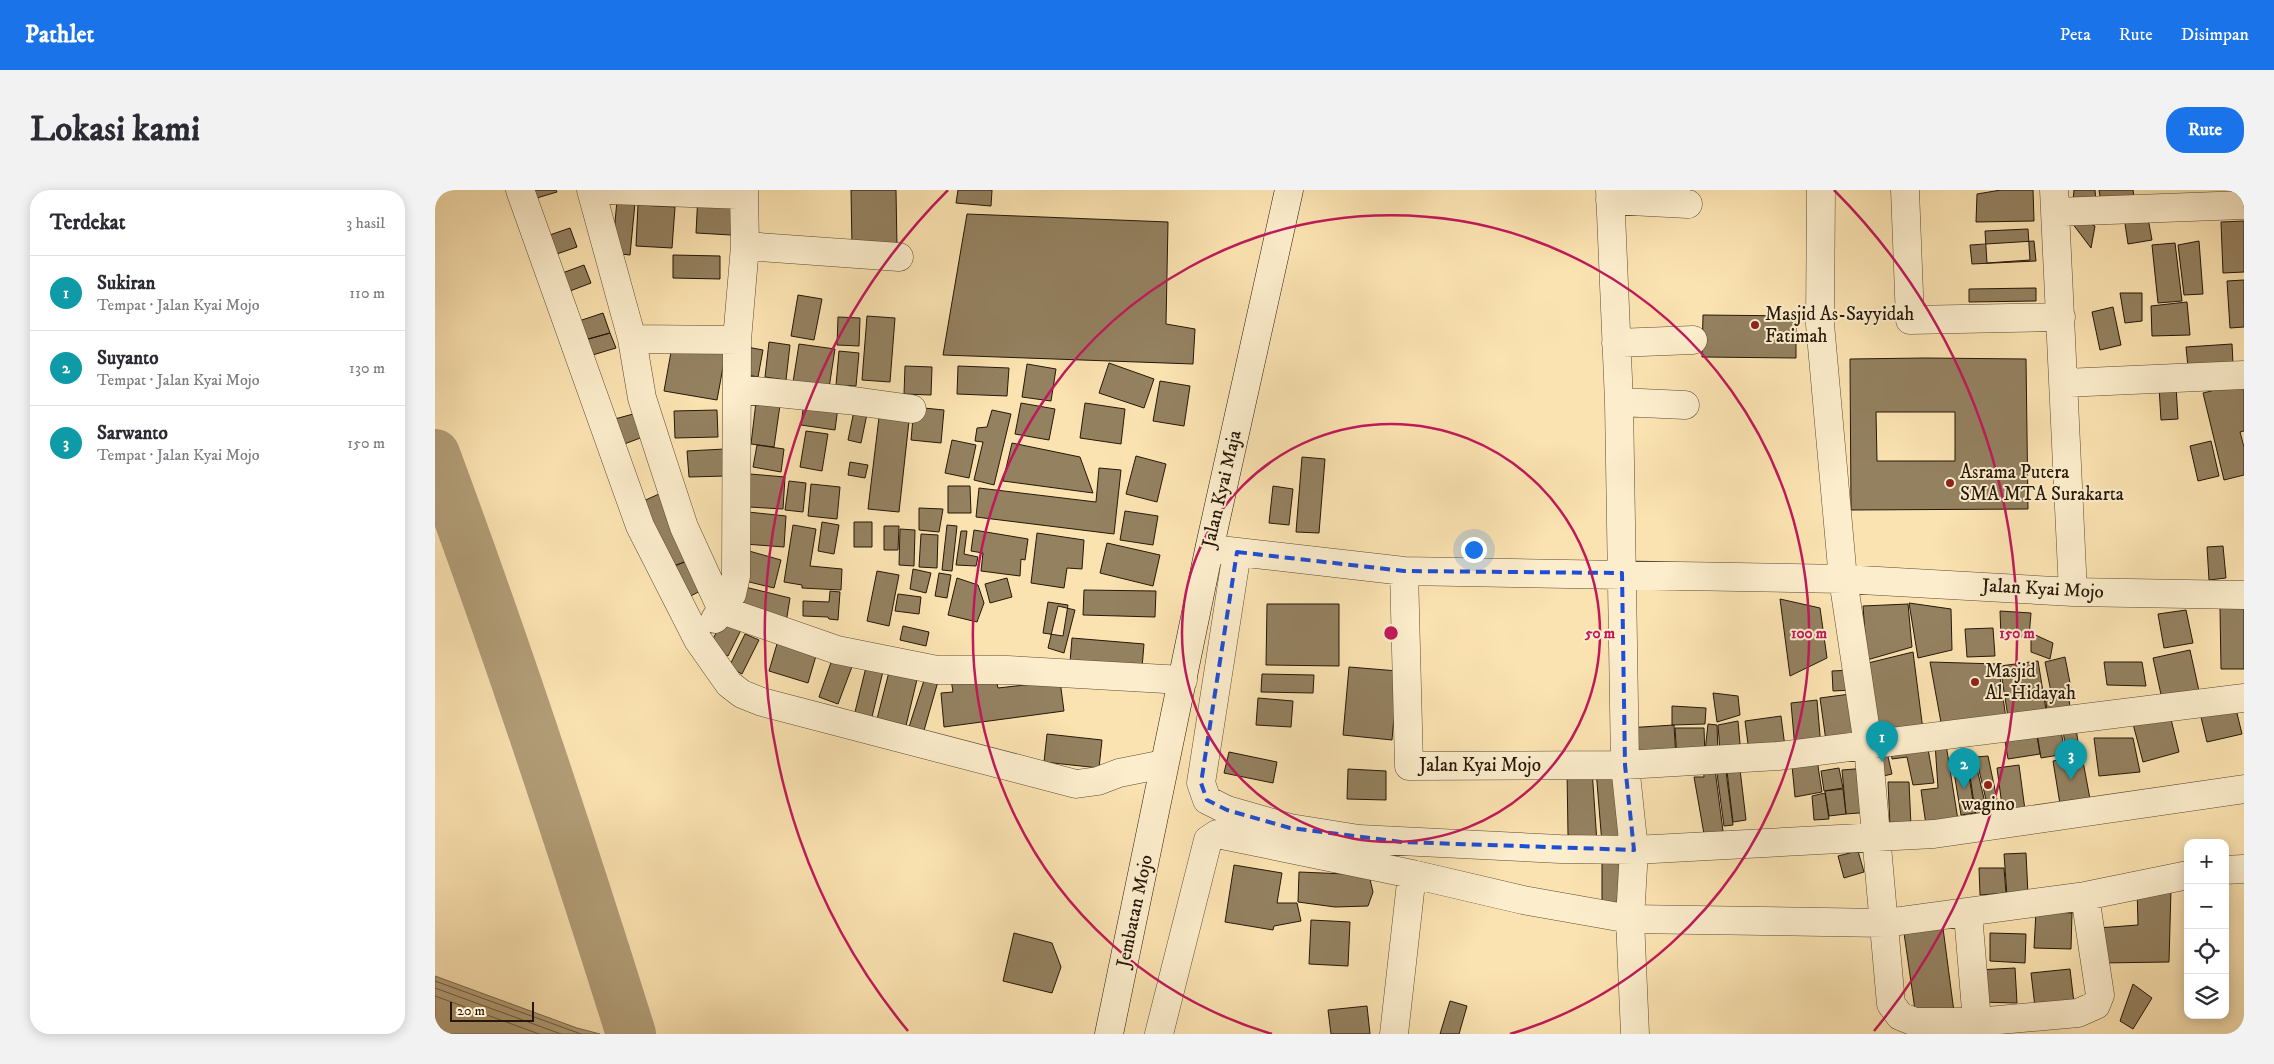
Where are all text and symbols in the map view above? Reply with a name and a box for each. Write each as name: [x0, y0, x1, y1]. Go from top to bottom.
text: Pathlet: [25, 20, 94, 50]
text: Peta: [2060, 24, 2091, 46]
text: Rute: [2119, 24, 2153, 46]
text: Disimpan: [2181, 24, 2249, 46]
button: Rute: [2166, 107, 2244, 153]
text: Lokasi kami: [30, 108, 200, 152]
text: Terdekat: [50, 210, 125, 236]
text: 3 hasil: [346, 213, 385, 233]
text: Sukiran: [97, 272, 156, 295]
text: 1: [63, 283, 69, 303]
text: 110 m: [349, 283, 385, 303]
text: Tempat · Jalan Kyai Mojo: [97, 295, 259, 315]
place label: Masjid As-Sayyidah Fatimah: [1765, 303, 1914, 348]
marker: Masjid As-Sayyidah Fatimah: [1749, 319, 1761, 331]
text: Suyanto: [97, 347, 158, 370]
text: 2: [62, 358, 70, 378]
text: 130 m: [349, 358, 385, 378]
text: Tempat · Jalan Kyai Mojo: [97, 370, 259, 390]
text: Sarwanto: [97, 422, 168, 445]
street label: Jalan Kyai Maja: [1197, 428, 1247, 552]
text: 3: [63, 433, 69, 453]
text: 150 m: [347, 433, 385, 453]
text: Tempat · Jalan Kyai Mojo: [97, 445, 259, 465]
place label: Asrama Putera SMA MTA Surakarta: [1960, 461, 2124, 506]
marker: Asrama Putera SMA MTA Surakarta: [1944, 477, 1956, 489]
your location: [1461, 537, 1487, 563]
street label: Jalan Kyai Mojo: [1980, 574, 2104, 604]
centre of rings: [1382, 624, 1400, 642]
text: 50 m: [1584, 624, 1616, 643]
text: 100 m: [1791, 624, 1828, 643]
text: 150 m: [1999, 624, 2035, 643]
place label: Masjid Al-Hidayah: [1985, 660, 2076, 705]
marker: Masjid Al-Hidayah: [1969, 676, 1981, 688]
pin: 1: [1866, 721, 1898, 762]
pin: 3: [2055, 739, 2087, 780]
pin: 2: [1948, 748, 1980, 789]
street label: Jalan Kyai Mojo: [1417, 754, 1541, 777]
marker: wagino: [1982, 779, 1994, 791]
place label: wagino: [1960, 793, 2015, 816]
map controls: [2184, 839, 2229, 1019]
button: +: [2184, 839, 2229, 884]
street label: Jembatan Mojo: [1111, 853, 1158, 971]
button: −: [2184, 884, 2229, 929]
button: locate: [2184, 929, 2229, 974]
button: layers: [2184, 974, 2229, 1019]
scale bar: [450, 999, 534, 1022]
text: 20 m: [457, 1002, 485, 1020]

